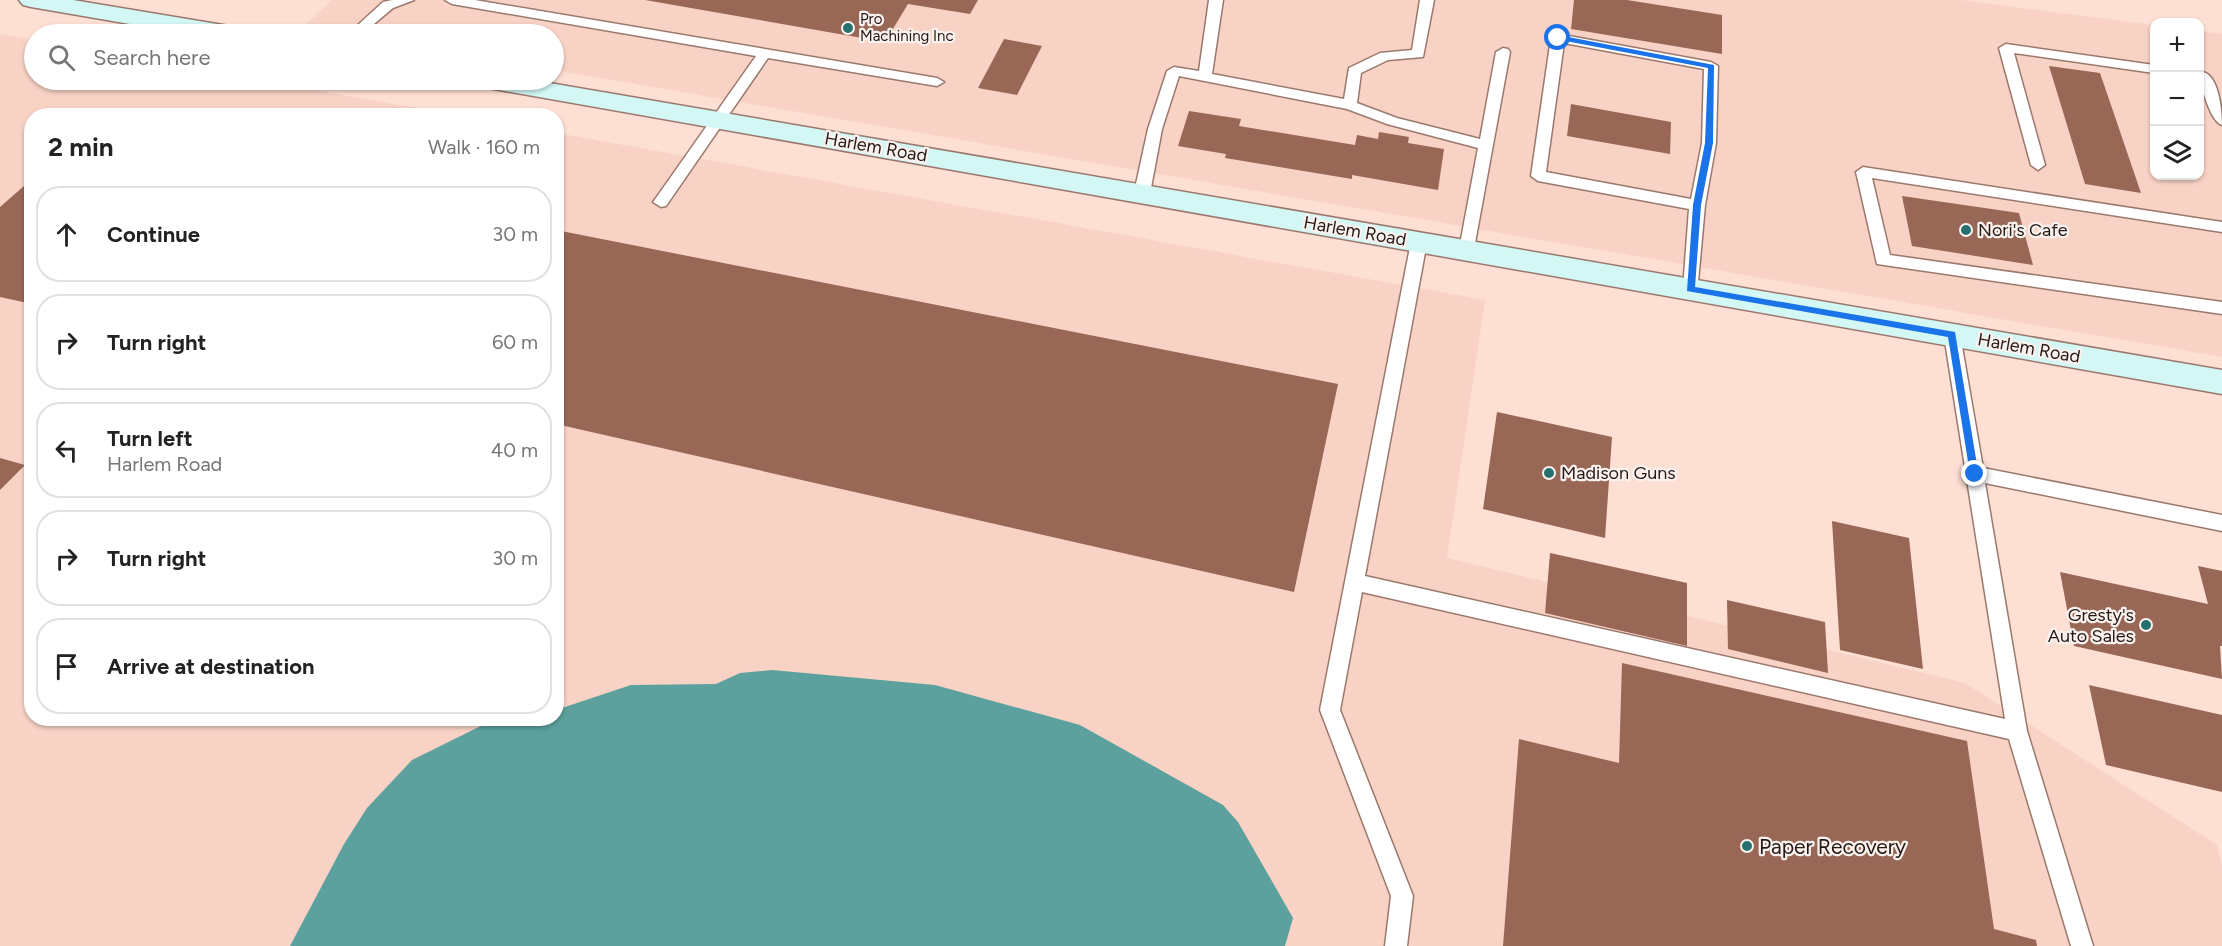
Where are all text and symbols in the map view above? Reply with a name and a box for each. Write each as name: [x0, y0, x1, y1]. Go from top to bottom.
place label: Pro Machining Inc: [860, 10, 954, 45]
map controls: [2150, 18, 2204, 180]
button: +: [2150, 18, 2204, 72]
marker: Pro Machining Inc: [841, 21, 855, 35]
search box: [24, 24, 564, 90]
route start: [1544, 24, 1570, 50]
icon: search: [45, 41, 78, 74]
text: Search here: [93, 44, 211, 71]
button: −: [2150, 72, 2204, 126]
button: layers: [2150, 126, 2204, 180]
street label: Harlem Road: [823, 127, 929, 167]
text: 2 min: [48, 131, 114, 163]
text: Walk · 160 m: [428, 135, 540, 159]
street label: Harlem Road: [1302, 211, 1408, 251]
icon: ahead: [50, 218, 83, 251]
place label: Nori's Cafe: [1978, 219, 2068, 241]
text: Continue: [107, 221, 200, 248]
text: 30 m: [492, 222, 538, 246]
marker: Nori's Cafe: [1959, 223, 1973, 237]
icon: right: [50, 326, 83, 359]
street label: Harlem Road: [1976, 328, 2082, 368]
text: Turn right: [107, 329, 206, 356]
text: 60 m: [492, 330, 538, 354]
text: Turn left: [107, 425, 193, 452]
icon: left: [50, 434, 83, 467]
text: 40 m: [491, 438, 538, 462]
text: Harlem Road: [107, 452, 222, 476]
route end: [1961, 460, 1987, 486]
place label: Madison Guns: [1561, 462, 1676, 484]
marker: Madison Guns: [1542, 466, 1556, 480]
icon: right: [50, 542, 83, 575]
text: Turn right: [107, 545, 206, 572]
text: 30 m: [492, 546, 538, 570]
place label: Gresty's Auto Sales: [2048, 604, 2134, 647]
marker: Gresty's Auto Sales: [2139, 618, 2153, 632]
icon: arrive: [50, 650, 83, 683]
text: Arrive at destination: [107, 653, 315, 680]
place label: Paper Recovery: [1759, 834, 1906, 859]
marker: Paper Recovery: [1740, 839, 1754, 853]

